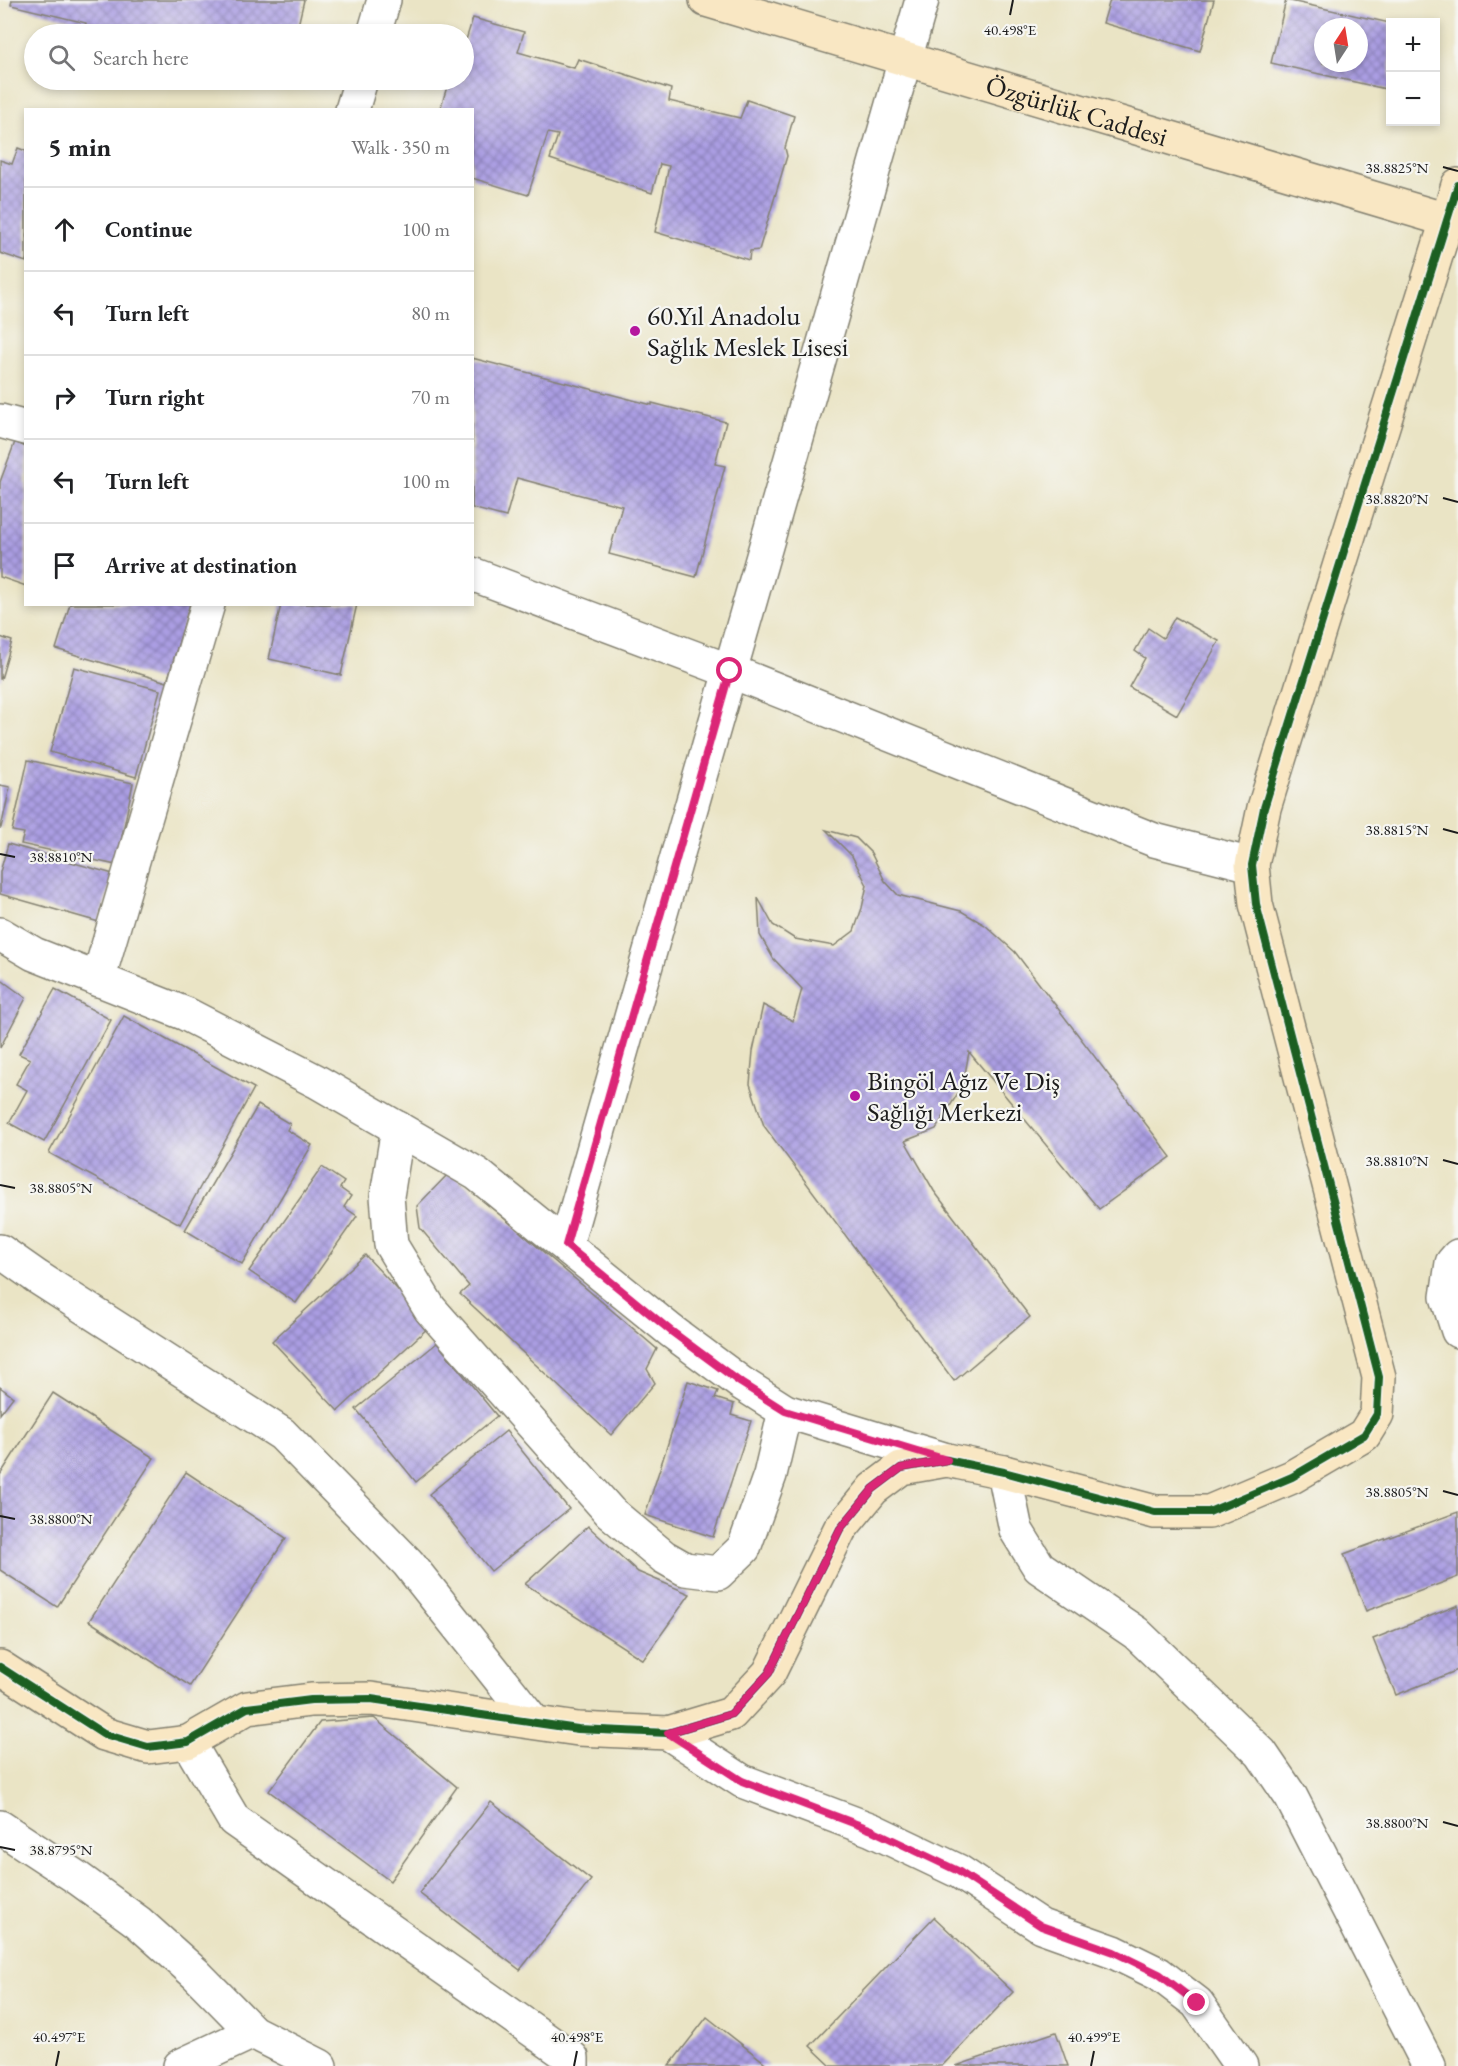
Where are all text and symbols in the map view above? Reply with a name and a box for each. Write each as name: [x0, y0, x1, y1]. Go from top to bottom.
north arrow: [1314, 18, 1368, 72]
map controls: [1386, 18, 1440, 126]
button: +: [1386, 18, 1440, 72]
text: 40.498°E: [984, 20, 1037, 39]
search box: [24, 24, 474, 90]
icon: search: [45, 41, 78, 74]
text: Search here: [93, 43, 188, 72]
street label: Özgürlük Caddesi: [982, 67, 1172, 154]
button: −: [1386, 72, 1440, 126]
text: 5 min: [48, 130, 111, 164]
text: Walk · 350 m: [351, 134, 450, 160]
text: 38.8825°N: [1366, 158, 1429, 177]
icon: ahead: [48, 213, 81, 246]
text: Continue: [105, 215, 192, 244]
text: 100 m: [402, 216, 450, 242]
icon: left: [48, 297, 81, 330]
place label: 60.Yıl Anadolu Sağlık Meslek Lisesi: [647, 298, 849, 364]
text: Turn left: [105, 299, 189, 328]
text: 80 m: [411, 300, 450, 326]
marker: 60.Yıl Anadolu Sağlık Meslek Lisesi: [628, 324, 642, 338]
icon: right: [48, 381, 81, 414]
text: Turn right: [105, 383, 204, 412]
text: 70 m: [411, 384, 450, 410]
icon: left: [48, 465, 81, 498]
text: Turn left: [105, 467, 189, 496]
text: 100 m: [402, 468, 450, 494]
text: 38.8820°N: [1366, 489, 1429, 508]
icon: arrive: [48, 549, 81, 582]
text: Arrive at destination: [105, 551, 297, 580]
route start: [716, 657, 742, 683]
text: 38.8815°N: [1366, 820, 1429, 839]
text: 38.8810°N: [30, 847, 93, 866]
place label: Bingöl Ağız Ve Diş Sağlığı Merkezi: [867, 1063, 1060, 1129]
marker: Bingöl Ağız Ve Diş Sağlığı Merkezi: [848, 1089, 862, 1103]
text: 38.8810°N: [1366, 1151, 1429, 1170]
text: 38.8805°N: [30, 1178, 93, 1197]
text: 38.8805°N: [1366, 1482, 1429, 1501]
text: 38.8800°N: [30, 1509, 93, 1528]
text: 38.8800°N: [1366, 1813, 1429, 1832]
text: 38.8795°N: [30, 1840, 93, 1859]
route end: [1183, 1989, 1209, 2015]
text: 40.497°E: [33, 2027, 86, 2046]
text: 40.498°E: [551, 2027, 604, 2046]
text: 40.499°E: [1068, 2027, 1121, 2046]

